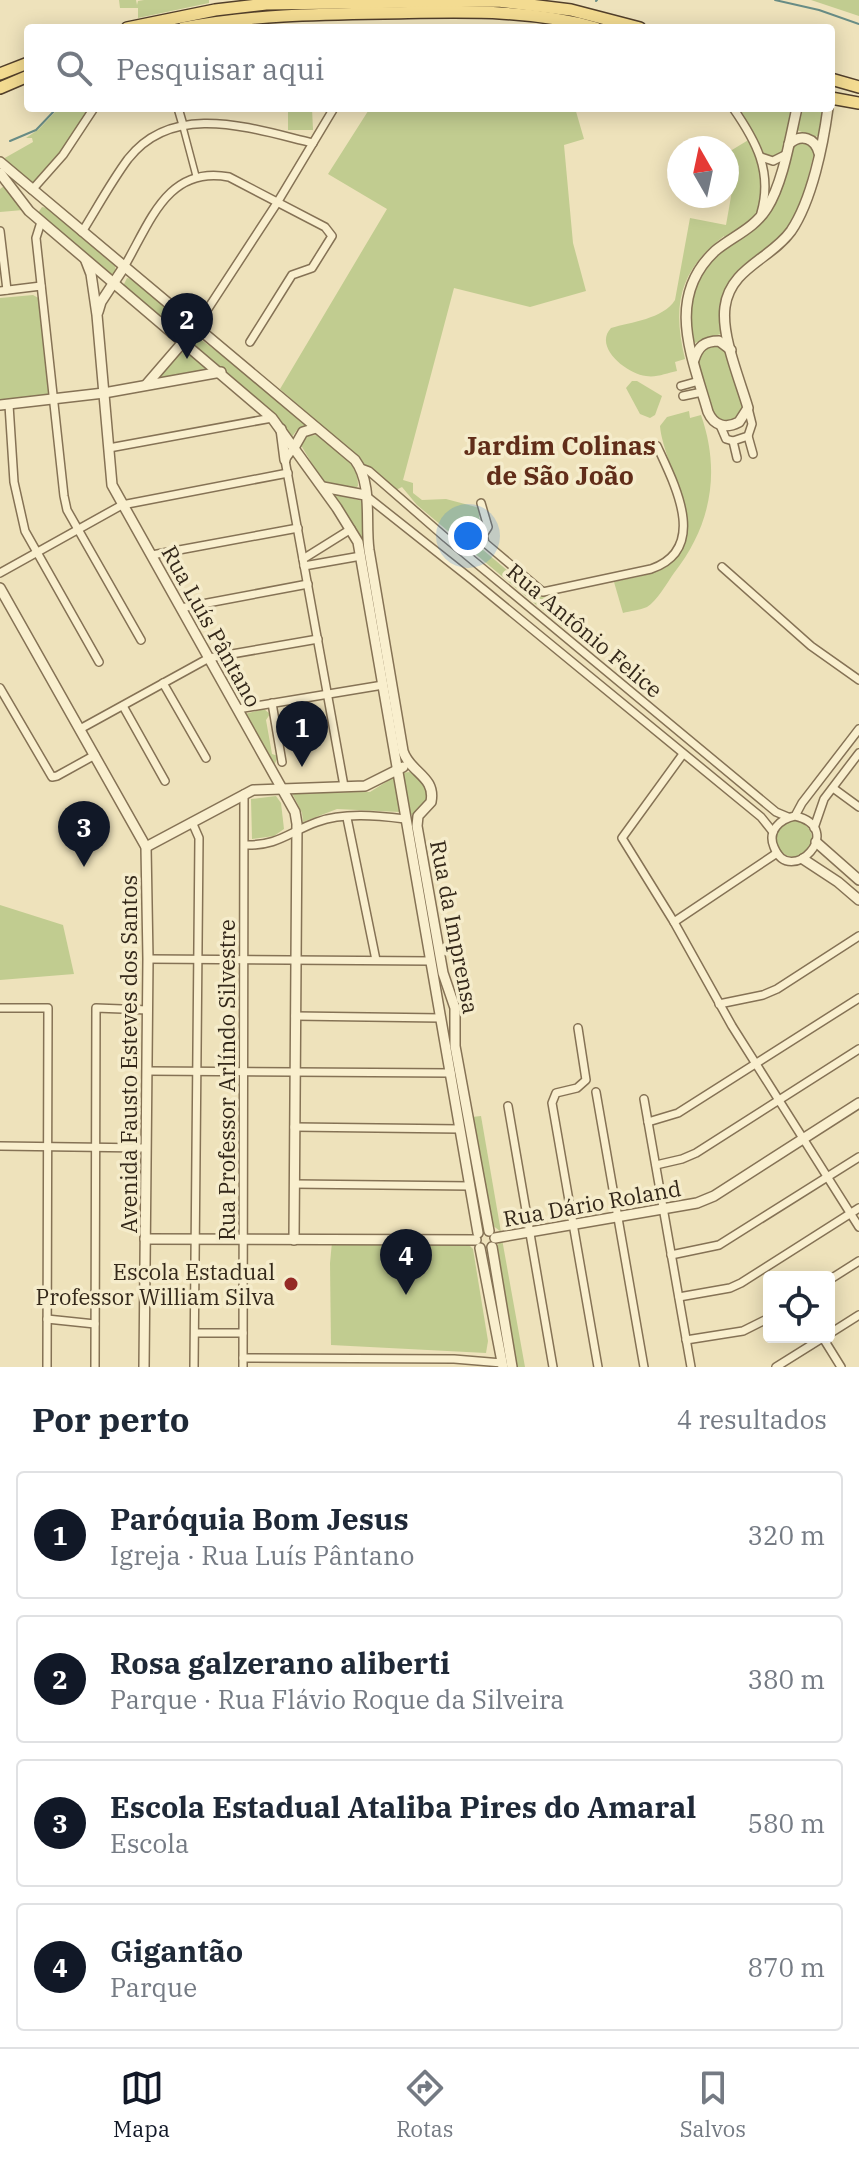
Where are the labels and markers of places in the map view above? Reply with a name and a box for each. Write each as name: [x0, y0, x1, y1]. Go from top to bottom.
pin: 2: [161, 293, 213, 359]
pin: 1: [276, 701, 328, 767]
pin: 3: [58, 801, 110, 867]
pin: 4: [380, 1229, 432, 1295]
place label: Escola Estadual Professor William Silva: [36, 1257, 275, 1311]
marker: Escola Estadual Professor William Silva: [282, 1275, 300, 1293]

